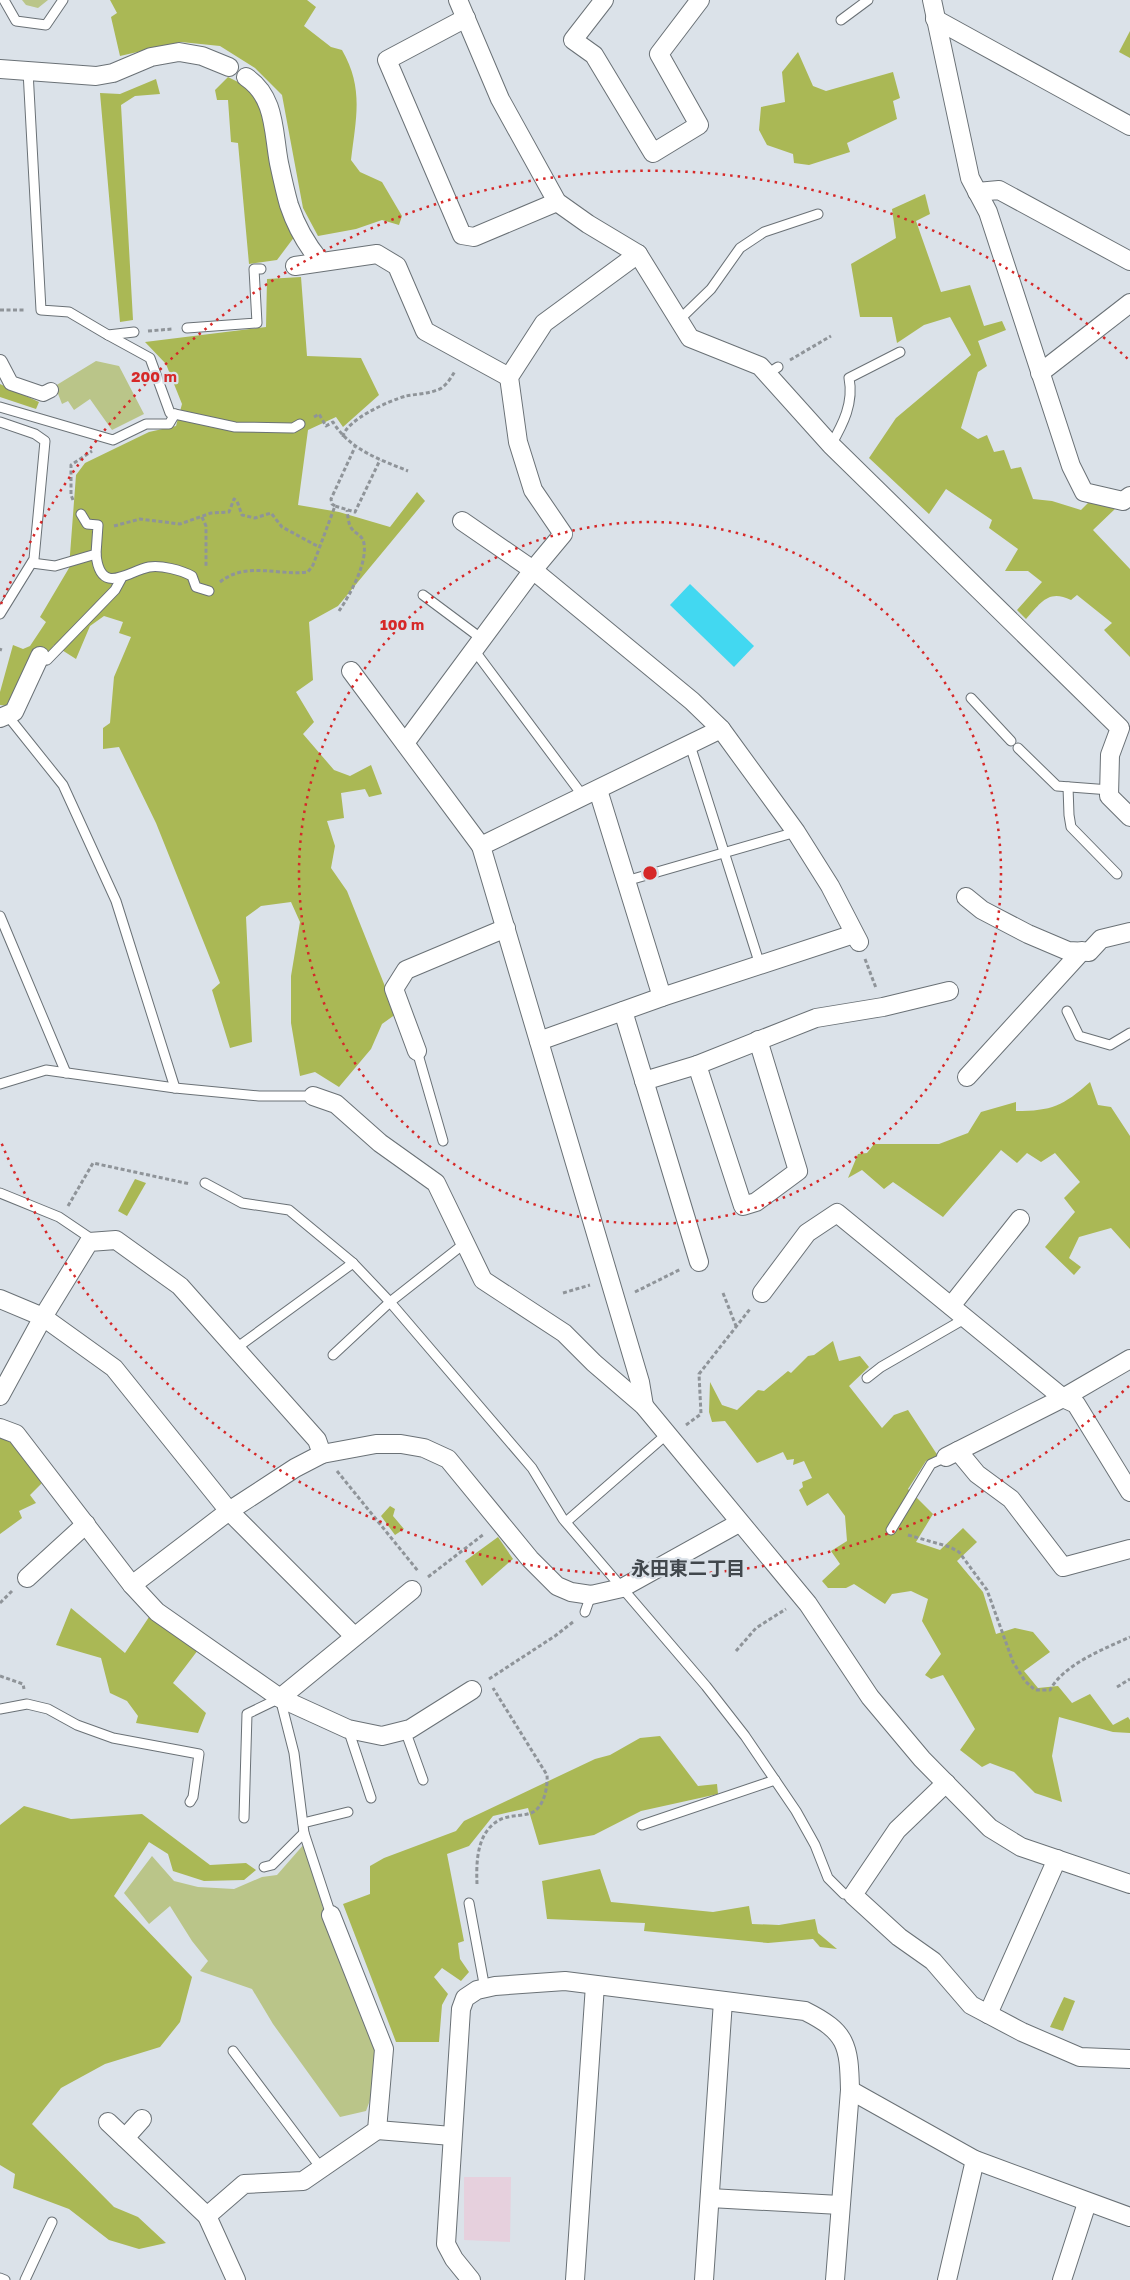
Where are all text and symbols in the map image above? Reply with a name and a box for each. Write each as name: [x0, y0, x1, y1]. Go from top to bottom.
text: 200 m: [131, 367, 177, 385]
text: 100 m: [380, 615, 424, 633]
centre of rings: [641, 864, 659, 882]
district label: 永田東二丁目: [631, 1556, 745, 1579]

